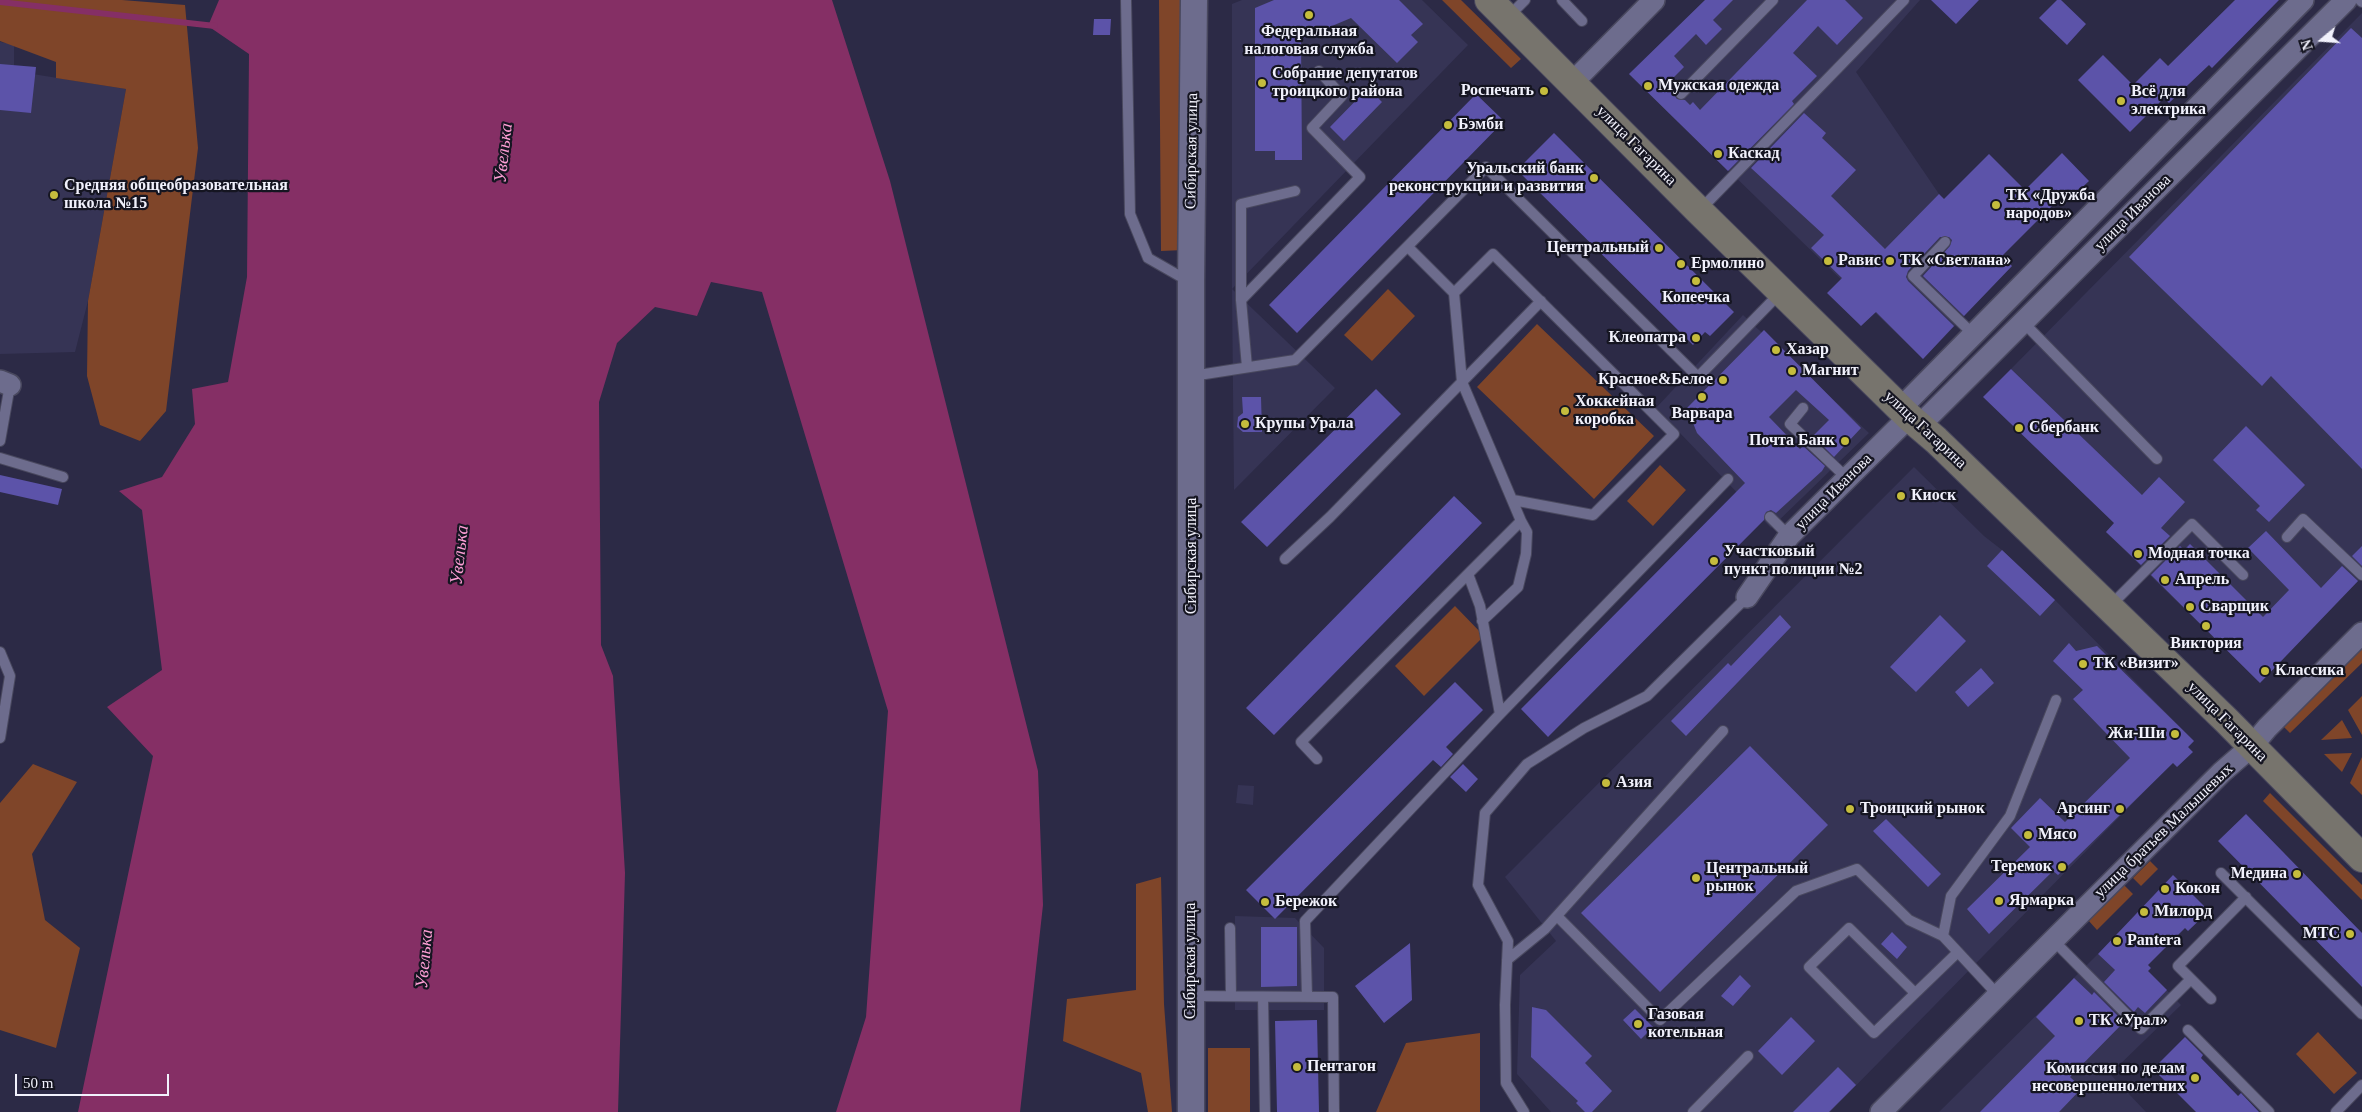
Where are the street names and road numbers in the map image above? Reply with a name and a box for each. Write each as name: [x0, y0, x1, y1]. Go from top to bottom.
street label: Сибирская улица: [1181, 93, 1203, 209]
street label: улица Гагарина: [1592, 102, 1680, 190]
street label: улица Иванова: [2091, 171, 2175, 255]
street label: улица Гагарина: [1880, 387, 1970, 473]
street label: улица Иванова: [1792, 450, 1876, 534]
street label: Сибирская улица: [1182, 498, 1202, 614]
street label: улица Гагарина: [2183, 678, 2271, 766]
street label: улица братьев Малышевых: [2091, 760, 2237, 902]
street label: Сибирская улица: [1181, 903, 1201, 1019]

